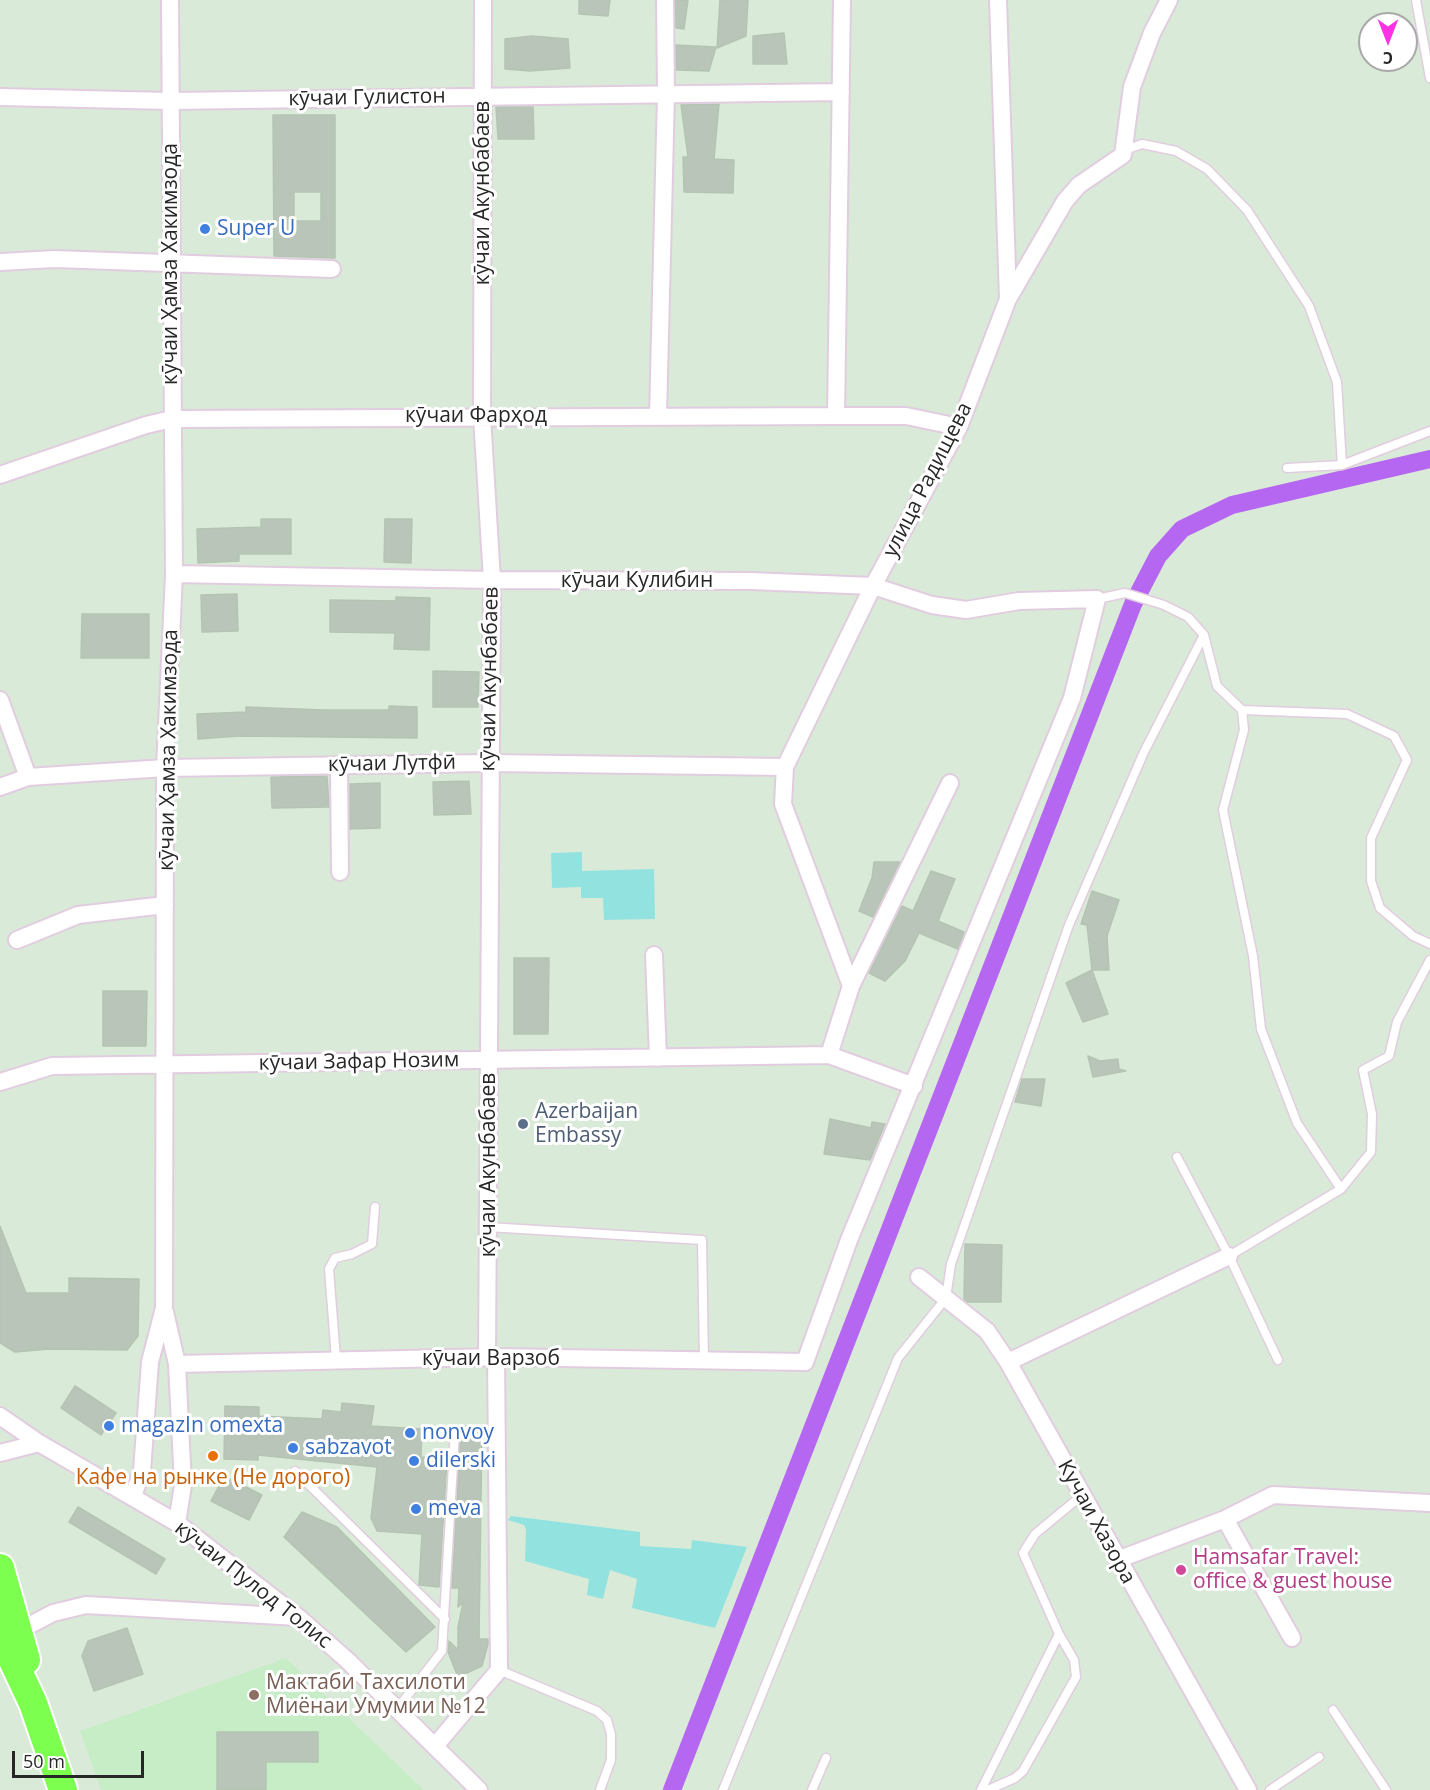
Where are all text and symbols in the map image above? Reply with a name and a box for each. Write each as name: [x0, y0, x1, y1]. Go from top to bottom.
north arrow: [1358, 12, 1418, 72]
text: С: [1383, 47, 1393, 69]
street label: кӯчаи Гулистон: [288, 84, 446, 112]
street label: кӯчаи Акунбабаев: [470, 101, 496, 285]
street label: кӯчаи Ҳамза Хакимзода: [158, 143, 184, 385]
place label: Super U: [217, 216, 295, 242]
marker: Super U: [198, 222, 212, 236]
street label: улица Радищева: [878, 398, 978, 562]
street label: кӯчаи Фарҳод: [405, 403, 547, 429]
street label: кӯчаи Кулибин: [561, 568, 713, 594]
street label: кӯчаи Акунбабаев: [476, 586, 504, 772]
street label: кӯчаи Ҳамза Хакимзода: [154, 629, 184, 871]
street label: кӯчаи Лутфӣ: [328, 750, 456, 778]
street label: кӯчаи Зафар Нозим: [259, 1048, 459, 1076]
street label: кӯчаи Акунбабаев: [476, 1073, 502, 1257]
place label: Azerbaijan Embassy: [535, 1099, 638, 1149]
marker: Azerbaijan Embassy: [516, 1117, 530, 1131]
street label: кӯчаи Варзоб: [422, 1346, 560, 1372]
place label: magazIn omexta: [121, 1413, 283, 1439]
marker: magazIn omexta: [102, 1419, 116, 1433]
place label: nonvoy: [422, 1420, 494, 1446]
marker: nonvoy: [403, 1426, 417, 1440]
place label: sabzavot: [305, 1435, 392, 1461]
marker: sabzavot: [286, 1441, 300, 1455]
place label: dilerski: [426, 1448, 496, 1474]
marker: Кафе на рынке (Не дорого): [206, 1449, 220, 1463]
marker: dilerski: [407, 1454, 421, 1468]
street label: Кучаи Хазора: [1052, 1456, 1140, 1588]
place label: Кафе на рынке (Не дорого): [76, 1465, 350, 1491]
place label: meva: [428, 1496, 481, 1522]
marker: meva: [409, 1502, 423, 1516]
street label: кӯчаи Пулод Толис: [170, 1516, 336, 1654]
place label: Hamsafar Travel: office & guest house: [1193, 1545, 1392, 1595]
marker: Hamsafar Travel: office & guest house: [1174, 1563, 1188, 1577]
place label: Мактаби Тахсилоти Миёнаи Умумии №12: [266, 1670, 486, 1720]
marker: Мактаби Тахсилоти Миёнаи Умумии №12: [247, 1688, 261, 1702]
scale bar: [15, 1739, 147, 1777]
text: 50 m: [23, 1749, 65, 1773]

